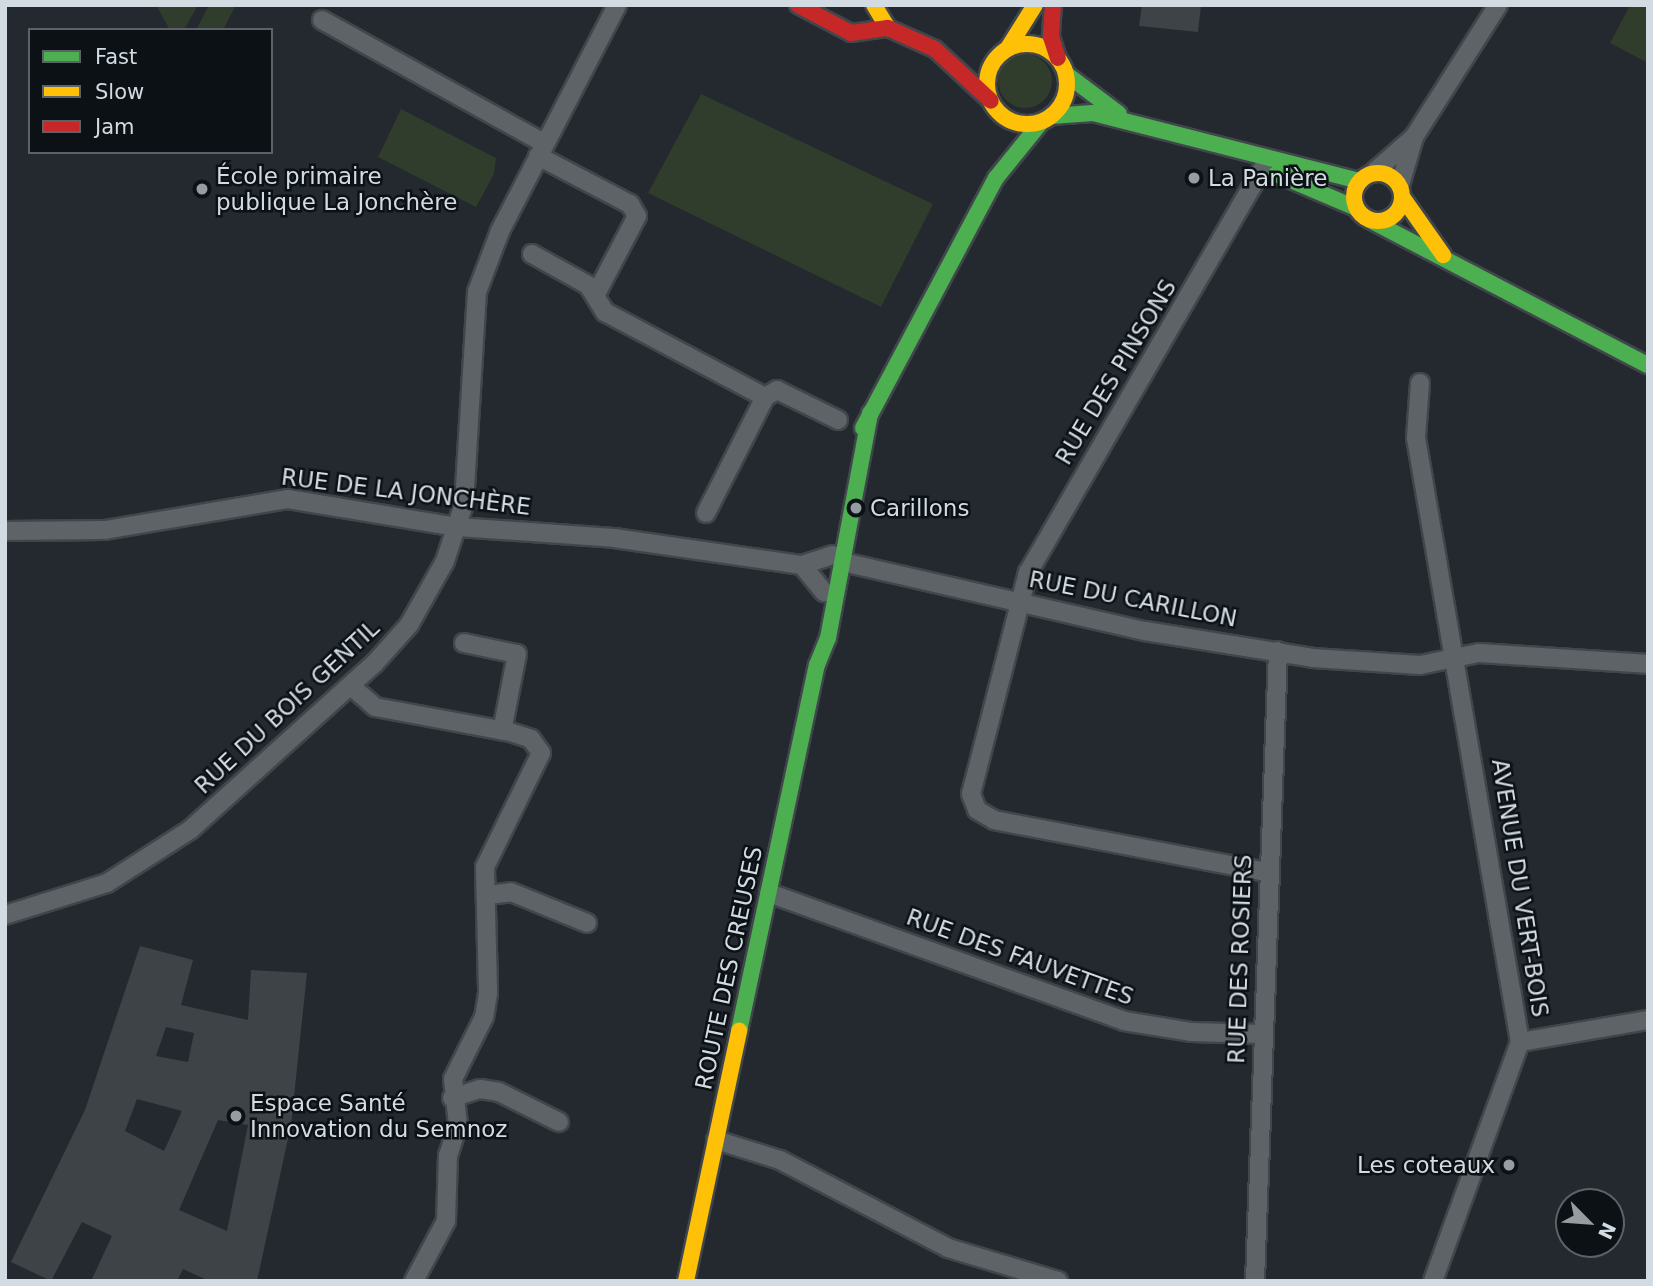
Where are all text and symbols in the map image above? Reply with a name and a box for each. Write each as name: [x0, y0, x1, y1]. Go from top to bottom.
legend: [28, 28, 273, 154]
text: Fast: [95, 45, 137, 69]
text: Slow: [95, 80, 144, 104]
text: Jam: [95, 115, 135, 139]
place label: École primaire publique La Jonchère: [216, 162, 457, 216]
place label: La Panière: [1208, 164, 1327, 192]
marker: La Panière: [1186, 170, 1202, 186]
marker: École primaire publique La Jonchère: [194, 181, 210, 197]
street label: RUE DES PINSONS: [1050, 274, 1182, 470]
street label: RUE DE LA JONCHÈRE: [280, 463, 532, 521]
place label: Carillons: [870, 494, 969, 522]
marker: Carillons: [848, 500, 864, 516]
street label: RUE DU CARILLON: [1027, 565, 1239, 633]
street label: RUE DU BOIS GENTIL: [189, 614, 385, 800]
street label: AVENUE DU VERT-BOIS: [1486, 757, 1554, 1019]
street label: ROUTE DES CREUSES: [690, 844, 768, 1092]
street label: RUE DES ROSIERS: [1223, 854, 1257, 1064]
street label: RUE DES FAUVETTES: [903, 903, 1137, 1011]
place label: Espace Santé Innovation du Semnoz: [250, 1089, 507, 1143]
marker: Espace Santé Innovation du Semnoz: [228, 1108, 244, 1124]
place label: Les coteaux: [1357, 1151, 1495, 1179]
marker: Les coteaux: [1501, 1157, 1517, 1173]
north arrow: [1555, 1188, 1625, 1258]
text: N: [1594, 1219, 1621, 1243]

